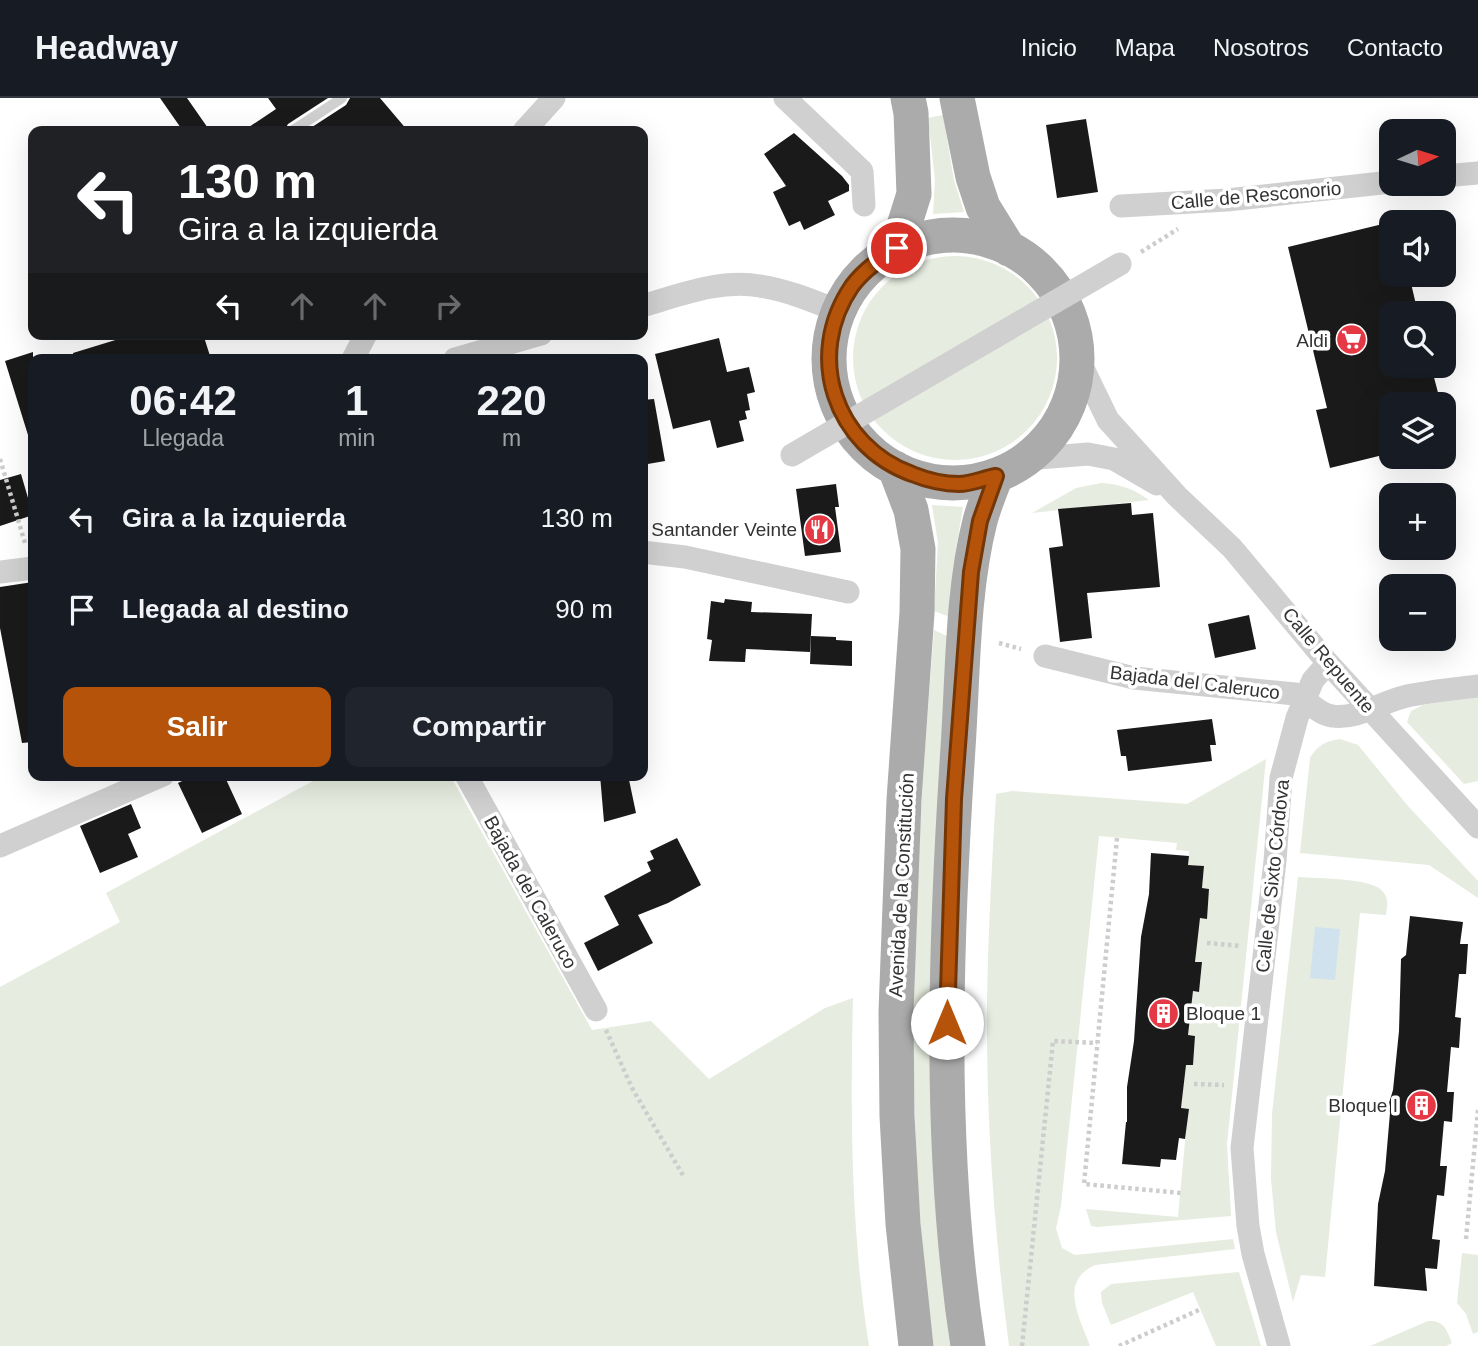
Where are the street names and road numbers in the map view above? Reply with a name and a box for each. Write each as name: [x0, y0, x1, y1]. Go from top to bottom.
street label: Calle de Resconorio: [1170, 178, 1342, 213]
street label: Calle Repuente: [1278, 603, 1379, 717]
street label: Bajada del Caleruco: [1109, 662, 1281, 703]
street label: Avenida de la Constitución: [885, 772, 918, 998]
street label: Calle de Sixto Córdova: [1252, 778, 1293, 974]
street label: Bajada del Caleruco: [480, 812, 581, 972]

